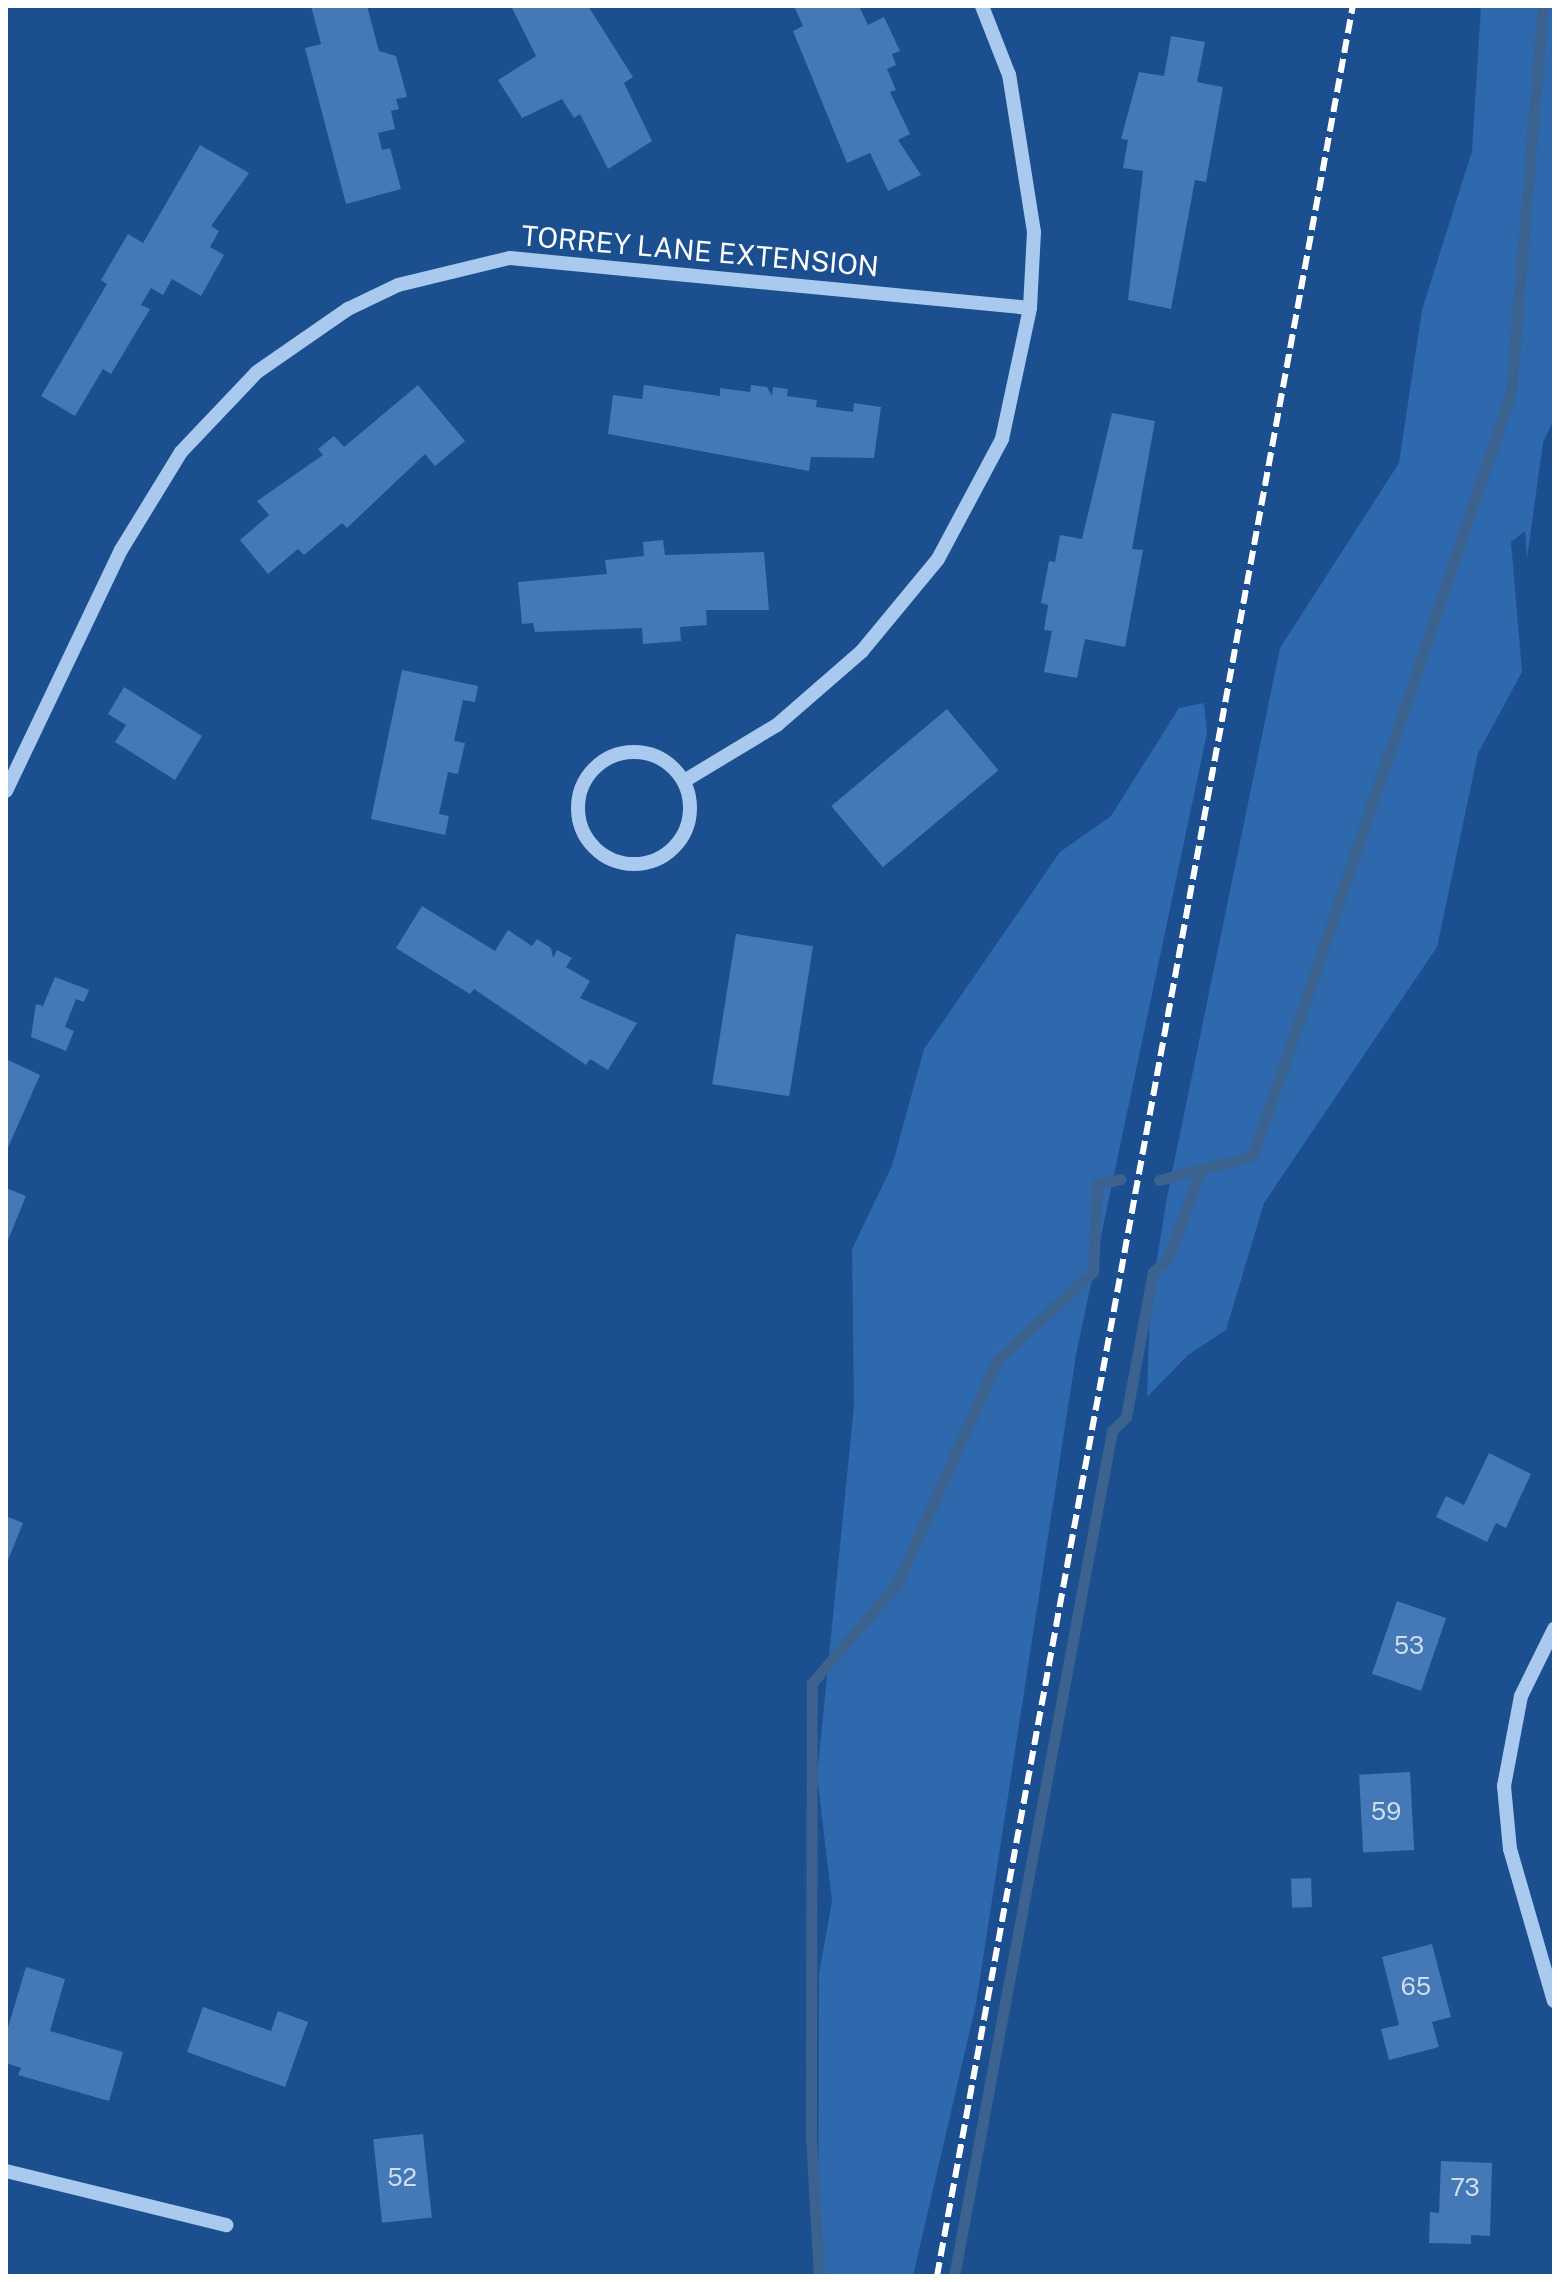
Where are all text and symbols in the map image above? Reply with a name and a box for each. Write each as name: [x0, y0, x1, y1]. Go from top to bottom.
street label: TORREY LANE EXTENSION: [520, 219, 880, 283]
house number: 53: [1394, 1632, 1424, 1660]
house number: 59: [1371, 1798, 1401, 1826]
house number: 65: [1401, 1973, 1431, 2001]
house number: 52: [387, 2164, 417, 2192]
house number: 73: [1450, 2174, 1480, 2202]

